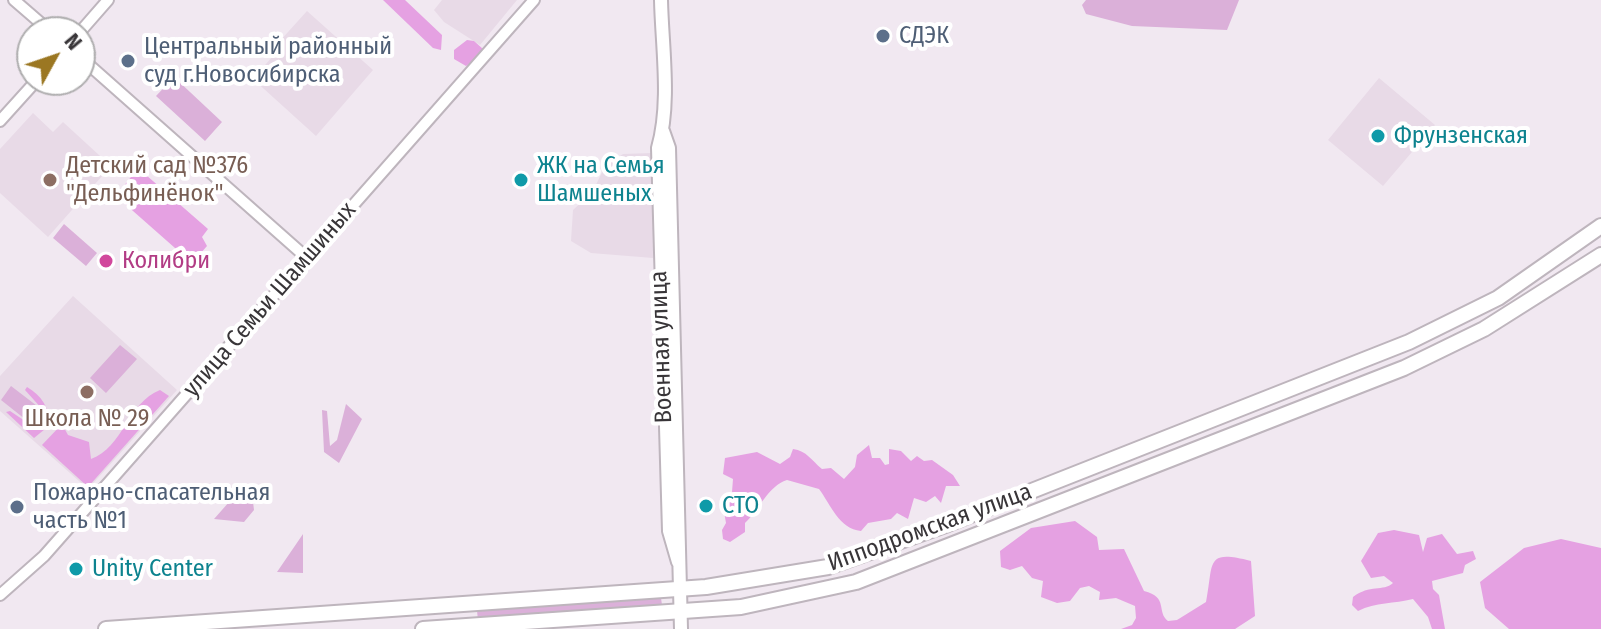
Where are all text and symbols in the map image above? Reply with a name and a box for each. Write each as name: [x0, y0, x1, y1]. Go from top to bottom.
north arrow: [16, 16, 96, 96]
place label: СДЭК: [899, 22, 949, 50]
marker: СДЭК: [874, 27, 892, 45]
text: N: [59, 28, 88, 55]
place label: Центральный районный суд г.Новосибирска: [144, 33, 392, 89]
marker: Центральный районный суд г.Новосибирска: [119, 52, 137, 70]
place label: Фрунзенская: [1394, 122, 1528, 150]
marker: Фрунзенская: [1369, 127, 1387, 145]
place label: Детский сад №376 "Дельфинёнок": [66, 152, 248, 208]
place label: ЖК на Семья Шамшеных: [537, 152, 665, 208]
marker: Детский сад №376 "Дельфинёнок": [41, 171, 59, 189]
marker: ЖК на Семья Шамшеных: [512, 171, 530, 189]
street label: улица Семьи Шамшиных: [177, 197, 363, 403]
place label: Колибри: [122, 247, 210, 275]
marker: Колибри: [97, 252, 115, 270]
street label: Военная улица: [645, 270, 679, 424]
marker: Школа № 29: [78, 383, 96, 401]
place label: Школа № 29: [25, 405, 149, 433]
street label: Ипподромская улица: [824, 478, 1036, 578]
place label: Пожарно-спасательная часть №1: [33, 479, 270, 535]
place label: СТО: [722, 492, 759, 520]
marker: СТО: [697, 497, 715, 515]
marker: Пожарно-спасательная часть №1: [8, 498, 26, 516]
place label: Unity Center: [92, 555, 213, 583]
marker: Unity Center: [67, 560, 85, 578]

